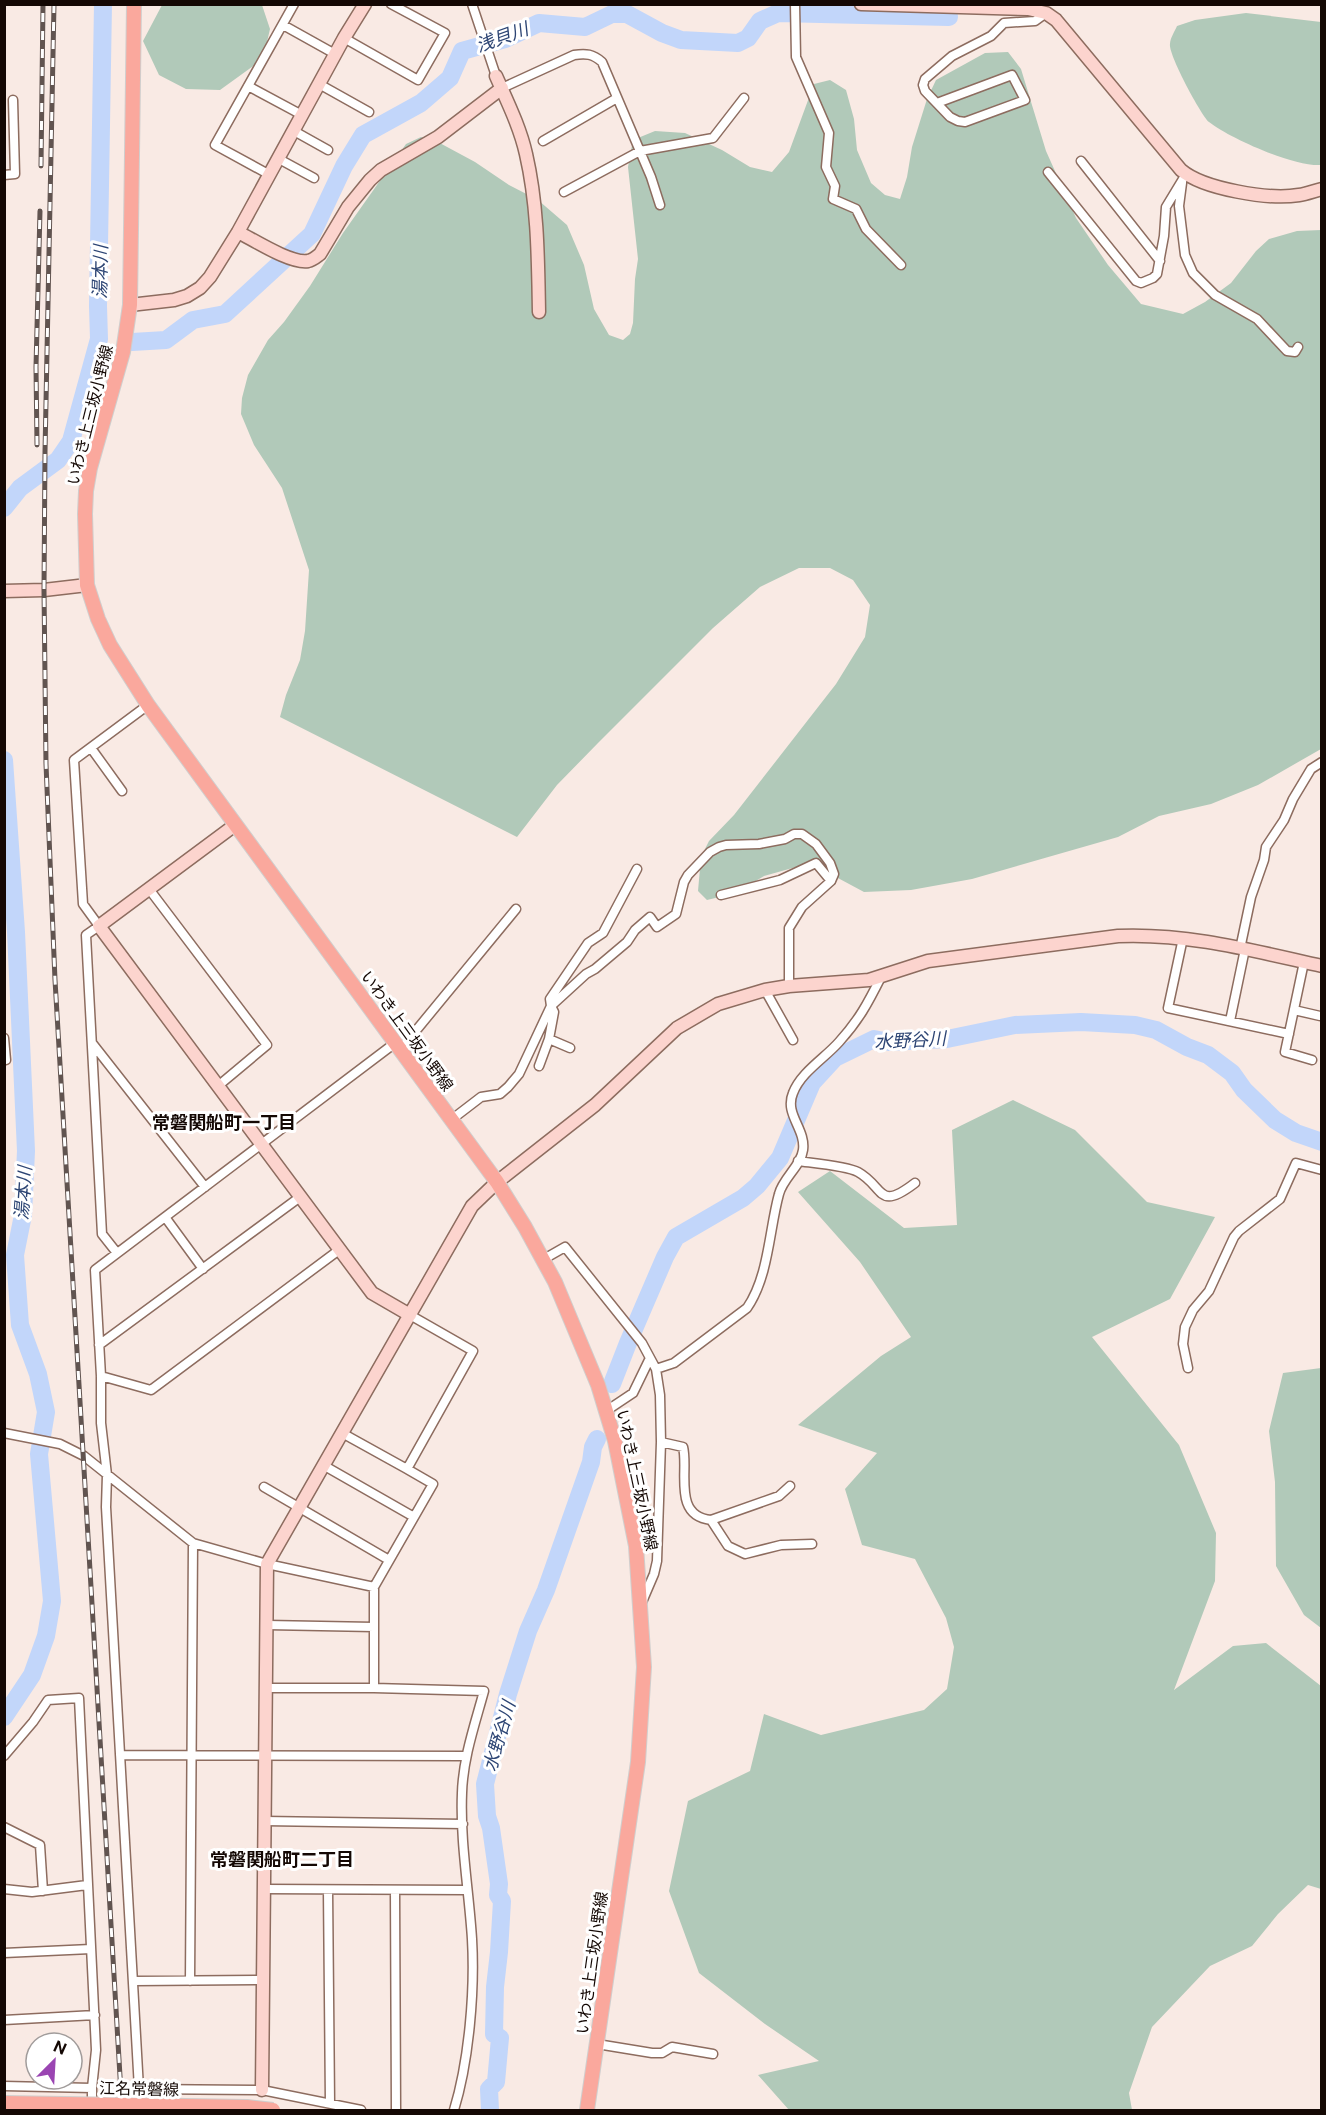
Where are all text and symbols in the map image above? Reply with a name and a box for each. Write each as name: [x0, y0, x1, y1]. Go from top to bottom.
water label: 浅貝川: [473, 17, 533, 56]
water label: 湯本川: [89, 243, 111, 299]
street label: いわき上三坂小野線: [63, 343, 117, 487]
street label: いわき上三坂小野線: [357, 967, 457, 1095]
water label: 水野谷川: [873, 1028, 948, 1052]
district label: 常磐関船町一丁目: [152, 1112, 296, 1133]
water label: 湯本川: [11, 1163, 35, 1221]
street label: いわき上三坂小野線: [613, 1408, 661, 1552]
water label: 水野谷川: [479, 1697, 520, 1773]
district label: 常磐関船町二丁目: [210, 1849, 354, 1870]
street label: いわき上三坂小野線: [573, 1890, 611, 2036]
north arrow: [24, 2031, 84, 2091]
text: N: [50, 2037, 69, 2059]
street label: 江名常磐線: [99, 2079, 179, 2099]

